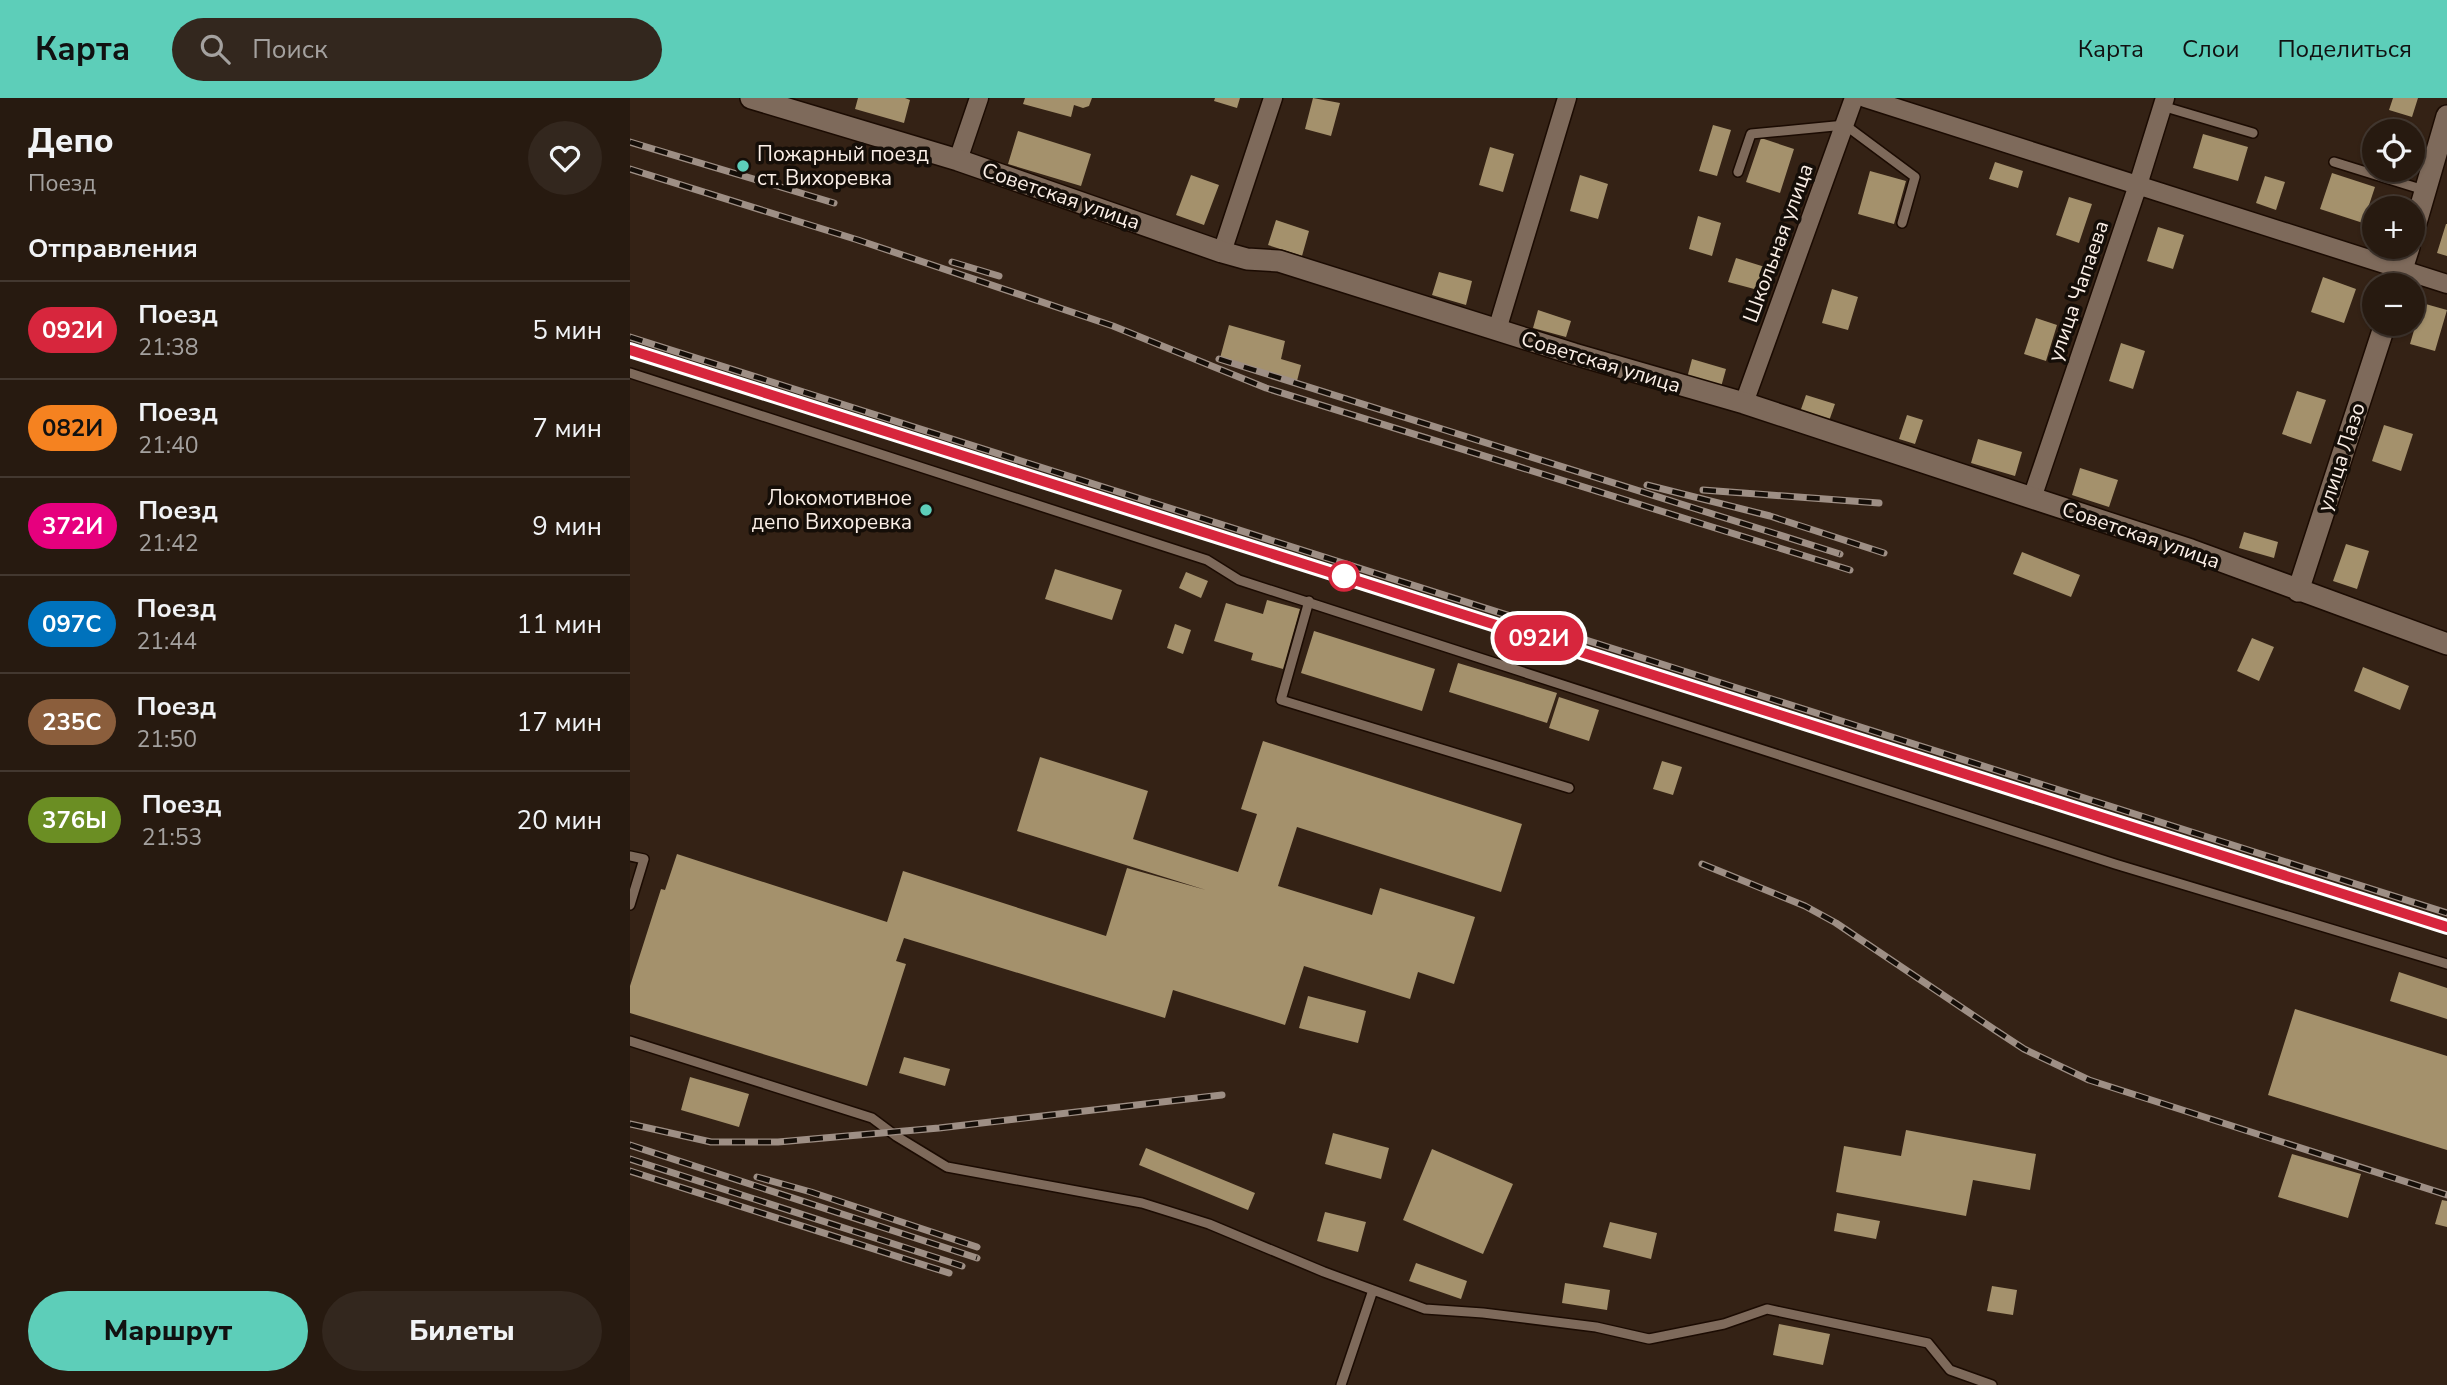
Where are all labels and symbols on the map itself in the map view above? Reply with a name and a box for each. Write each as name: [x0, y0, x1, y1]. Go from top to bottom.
place label: Пожарный поезд ст. Вихоревка: [757, 140, 929, 192]
street label: Советская улица: [978, 156, 1144, 236]
marker: Пожарный поезд ст. Вихоревка: [735, 158, 751, 174]
street label: Школьная улица: [1736, 160, 1820, 326]
street label: улица Чапаева: [2041, 217, 2115, 365]
street label: Советская улица: [1518, 324, 1684, 400]
street label: улица Лазо: [2310, 399, 2372, 515]
place label: Локомотивное депо Вихоревка: [752, 484, 912, 536]
street label: Советская улица: [2058, 495, 2224, 575]
marker: Локомотивное депо Вихоревка: [918, 502, 934, 518]
unlabelled marker: [1329, 561, 1359, 591]
line badge: 092И: [1490, 615, 1588, 661]

